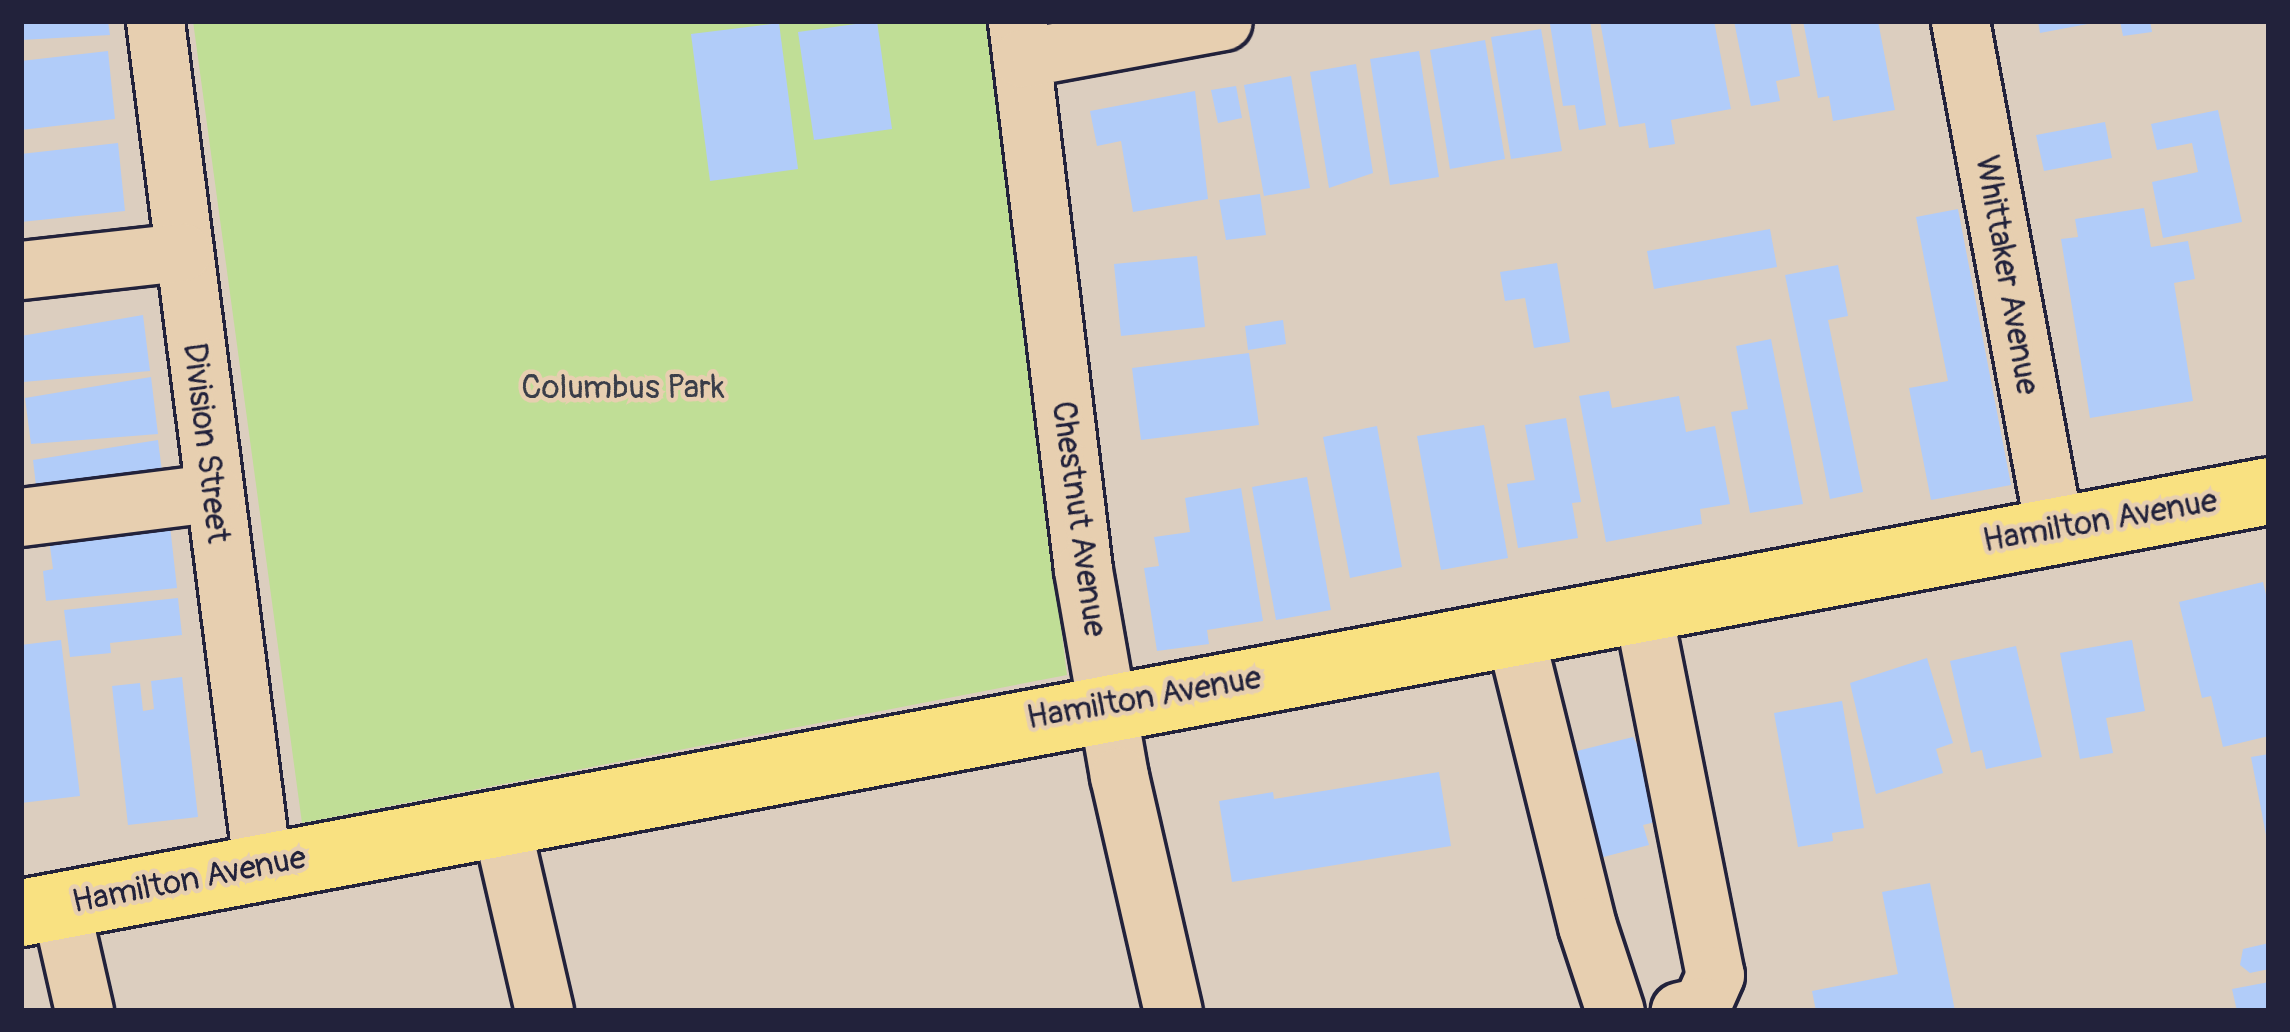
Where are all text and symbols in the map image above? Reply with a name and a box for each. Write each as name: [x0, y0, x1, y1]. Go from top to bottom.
street label: Whittaker Avenue: [1966, 152, 2048, 398]
street label: Division Street: [174, 341, 238, 545]
park label: Columbus Park: [521, 368, 725, 408]
street label: Chestnut Avenue: [1043, 399, 1115, 639]
street label: Hamilton Avenue: [1980, 481, 2220, 561]
street label: Hamilton Avenue: [1024, 658, 1264, 738]
street label: Hamilton Avenue: [69, 838, 309, 922]

